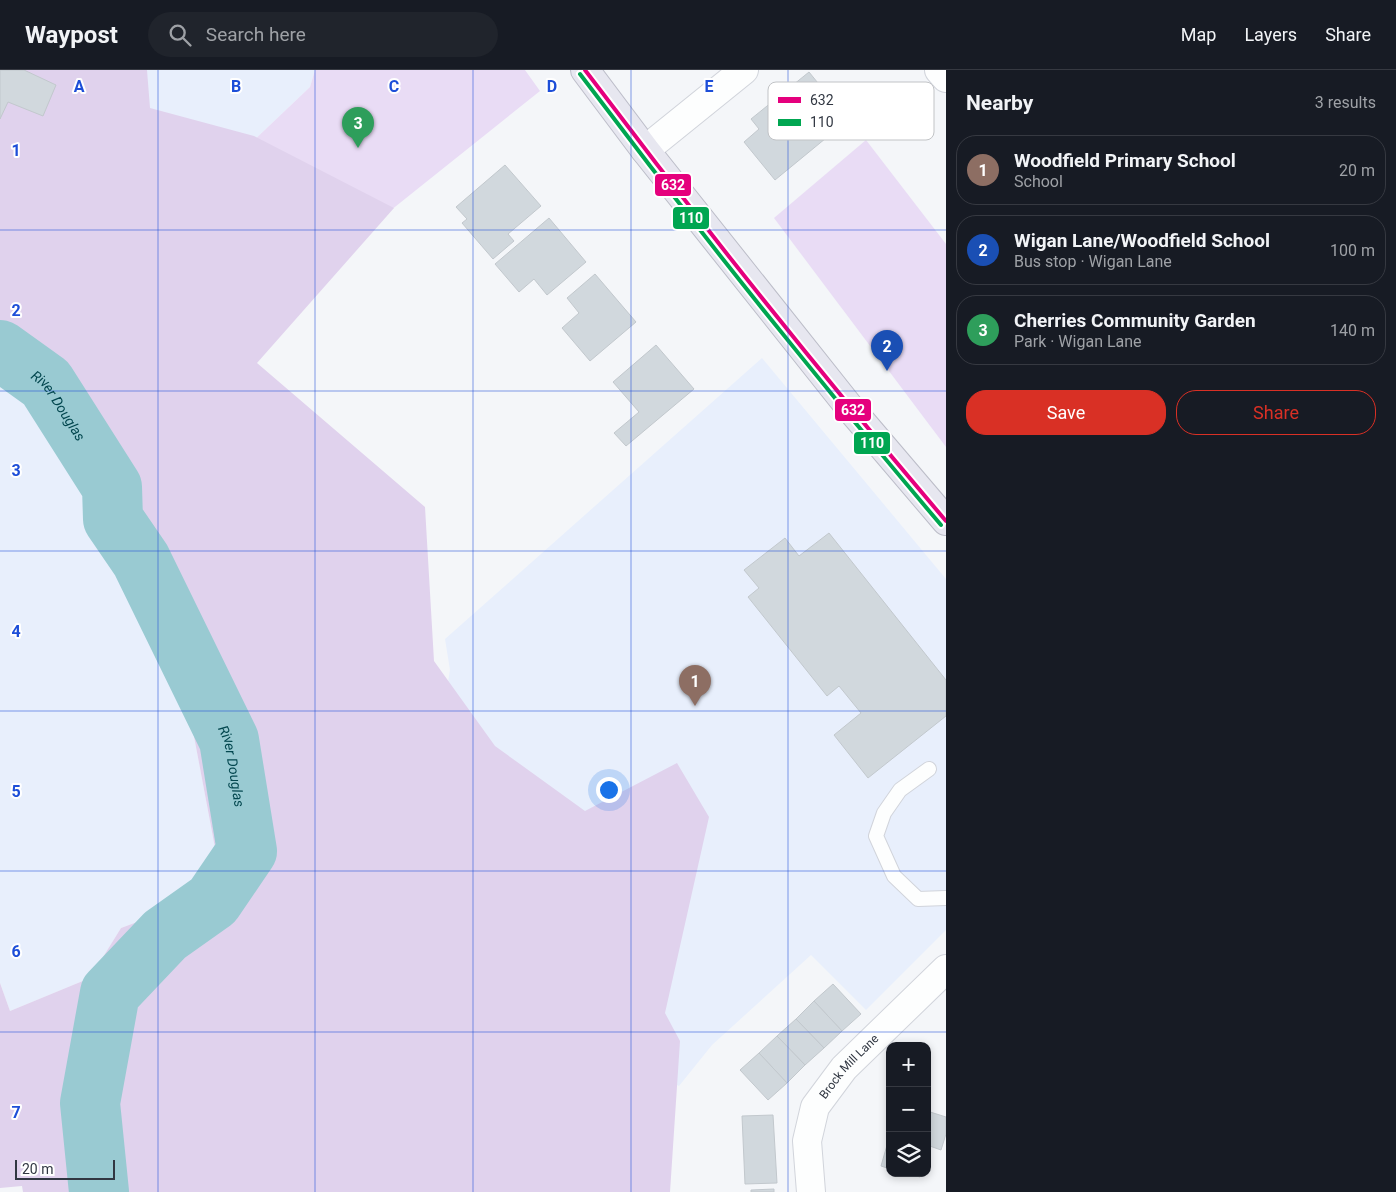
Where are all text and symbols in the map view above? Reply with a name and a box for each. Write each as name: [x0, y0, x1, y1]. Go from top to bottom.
search box: [148, 12, 498, 57]
text: Waypost: [25, 21, 118, 49]
icon: search: [166, 21, 194, 49]
text: Search here: [206, 23, 306, 46]
text: Map: [1181, 24, 1216, 45]
text: Layers: [1244, 24, 1297, 45]
text: Share: [1325, 24, 1371, 45]
text: A: [74, 77, 85, 96]
text: B: [231, 77, 241, 96]
text: C: [389, 77, 399, 96]
text: D: [547, 77, 557, 96]
text: E: [705, 77, 714, 96]
legend: [768, 82, 934, 140]
text: Nearby: [966, 91, 1033, 115]
text: 632: [810, 92, 834, 108]
text: 3 results: [1315, 93, 1376, 112]
pin: 3: [342, 107, 374, 148]
text: 110: [810, 114, 834, 130]
text: 1: [11, 141, 21, 160]
text: Woodfield Primary School: [1014, 149, 1236, 172]
text: 1: [978, 161, 988, 180]
text: 20 m: [1339, 161, 1375, 180]
text: School: [1014, 172, 1063, 191]
line badge: 632: [654, 173, 692, 197]
text: 632: [661, 177, 685, 193]
line badge: 110: [672, 206, 710, 230]
text: 110: [679, 210, 703, 226]
text: Wigan Lane/Woodfield School: [1014, 229, 1270, 252]
text: 2: [978, 241, 988, 260]
text: 100 m: [1330, 241, 1375, 260]
text: Bus stop · Wigan Lane: [1014, 252, 1172, 271]
text: 2: [11, 301, 21, 320]
text: Cherries Community Garden: [1014, 309, 1256, 332]
text: 3: [978, 321, 988, 340]
text: 140 m: [1330, 321, 1375, 340]
pin: 2: [871, 330, 903, 371]
text: Park · Wigan Lane: [1014, 332, 1142, 351]
water label: River Douglas: [28, 367, 89, 444]
button: Save: [966, 390, 1166, 435]
button: Share: [1176, 390, 1376, 435]
line badge: 632: [834, 398, 872, 422]
text: 632: [841, 402, 865, 418]
line badge: 110: [853, 431, 891, 455]
text: 110: [860, 435, 884, 451]
text: 3: [11, 461, 21, 480]
text: 4: [11, 622, 21, 641]
pin: 1: [679, 665, 711, 706]
water label: River Douglas: [215, 723, 248, 808]
your location: [596, 777, 622, 803]
text: 5: [11, 782, 21, 801]
text: 6: [11, 942, 21, 961]
street label: Brock Mill Lane: [817, 1031, 881, 1102]
map controls: [886, 1042, 931, 1177]
button: +: [886, 1042, 931, 1087]
button: −: [886, 1087, 931, 1132]
text: 7: [11, 1103, 21, 1122]
button: layers: [886, 1132, 931, 1177]
scale bar: [15, 1157, 115, 1180]
text: 20 m: [22, 1161, 54, 1177]

